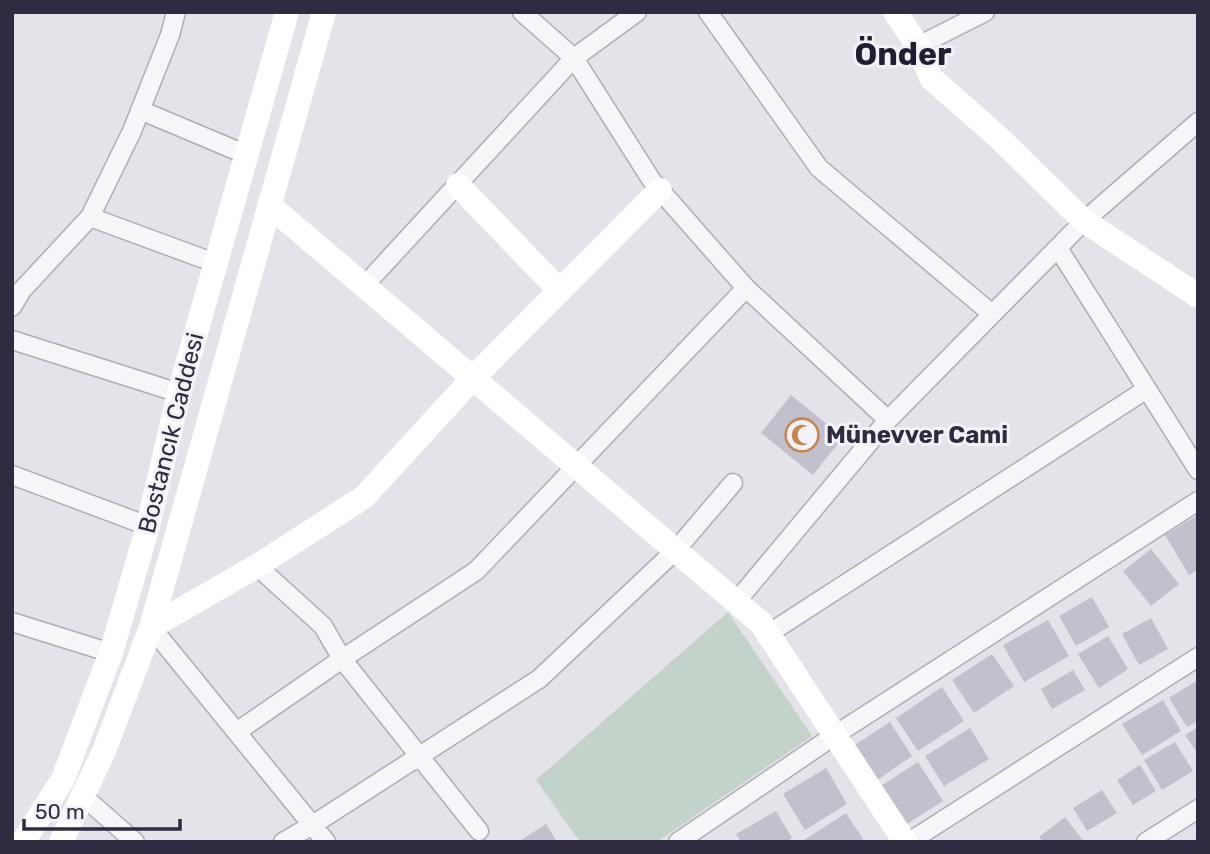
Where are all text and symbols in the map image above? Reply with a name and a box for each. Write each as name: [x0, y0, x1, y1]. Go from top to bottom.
district label: Önder: [854, 35, 952, 73]
street label: Bostancık Caddesi: [133, 330, 209, 536]
mosque icon: Münevver Cami: [783, 416, 821, 454]
place label: Münevver Cami: [826, 421, 1008, 449]
scale bar: [24, 788, 180, 832]
text: 50 m: [35, 799, 85, 824]

